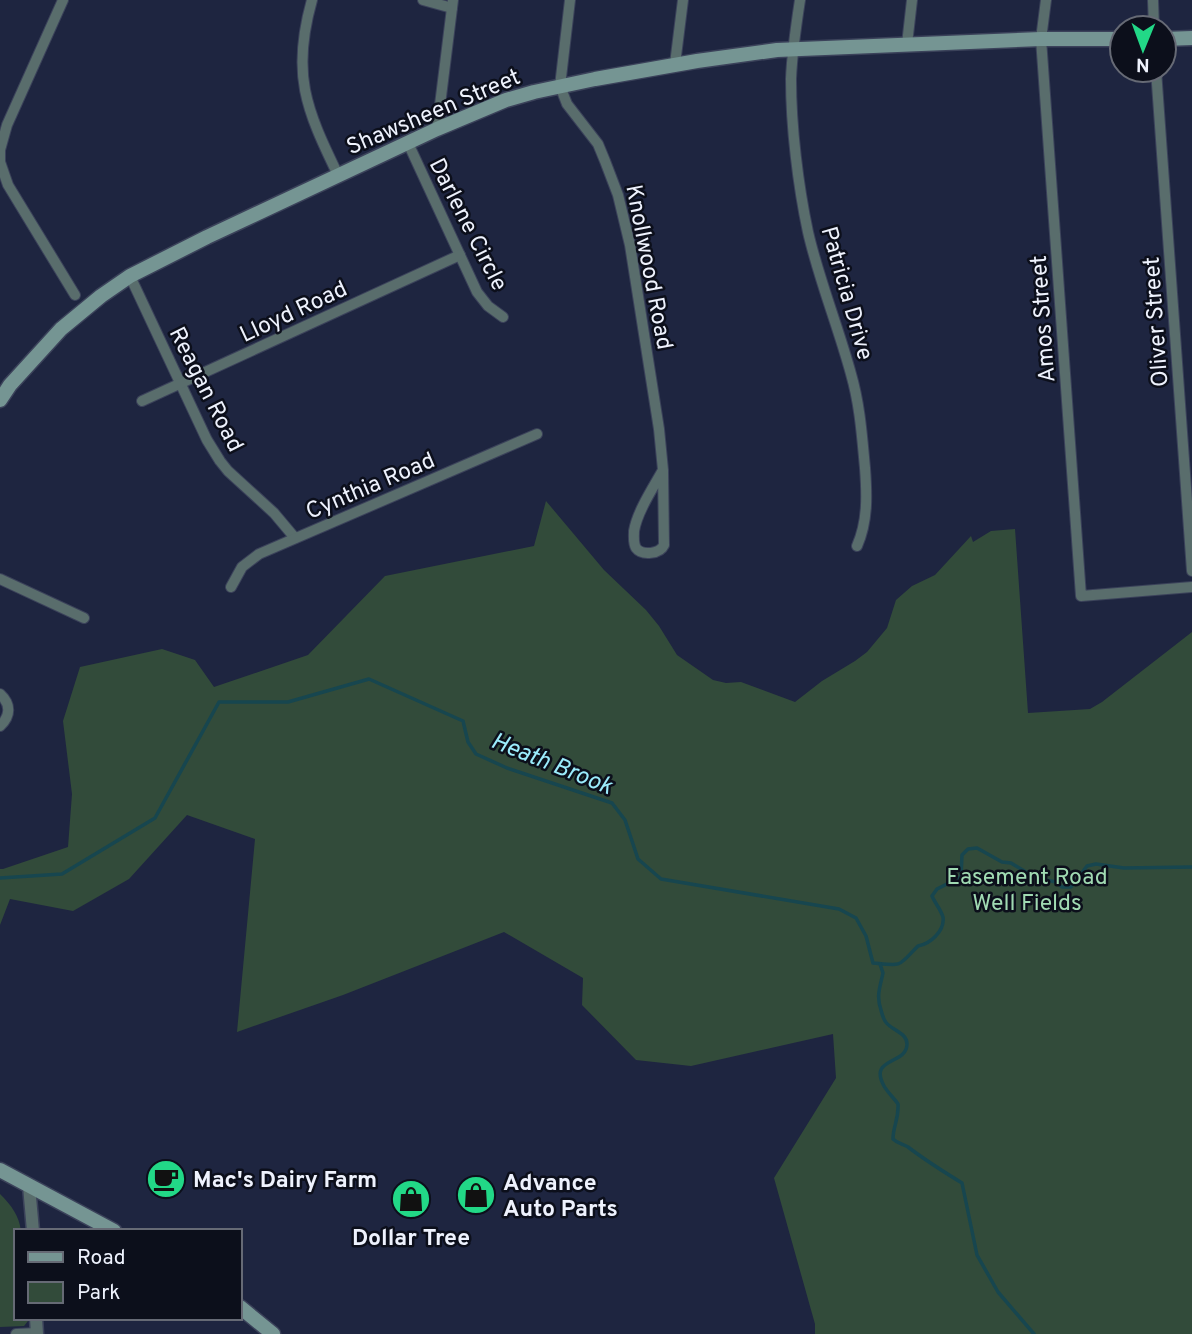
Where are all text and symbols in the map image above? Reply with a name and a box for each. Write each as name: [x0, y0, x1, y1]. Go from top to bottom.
north arrow: [1108, 14, 1178, 84]
text: N: [1136, 52, 1150, 76]
street label: Shawsheen Street: [343, 64, 525, 163]
street label: Darlene Circle: [421, 154, 513, 296]
street label: Knollwood Road: [617, 182, 678, 352]
street label: Patricia Drive: [813, 224, 878, 364]
street label: Amos Street: [1026, 254, 1063, 383]
street label: Oliver Street: [1138, 256, 1177, 388]
street label: Lloyd Road: [236, 276, 352, 351]
street label: Reagan Road: [161, 323, 249, 458]
street label: Cynthia Road: [302, 447, 440, 528]
water label: Heath Brook: [486, 727, 617, 803]
park label: Easement Road Well Fields: [946, 864, 1108, 919]
cafe icon: Mac's Dairy Farm: [145, 1158, 187, 1200]
place label: Mac's Dairy Farm: [193, 1167, 377, 1196]
place label: Advance Auto Parts: [503, 1170, 618, 1225]
shop icon: Advance Auto Parts: [455, 1174, 497, 1216]
shop icon: Dollar Tree: [390, 1178, 432, 1220]
place label: Dollar Tree: [352, 1225, 470, 1254]
legend: [14, 1229, 242, 1320]
text: Road: [77, 1245, 126, 1272]
text: Park: [77, 1280, 120, 1307]

